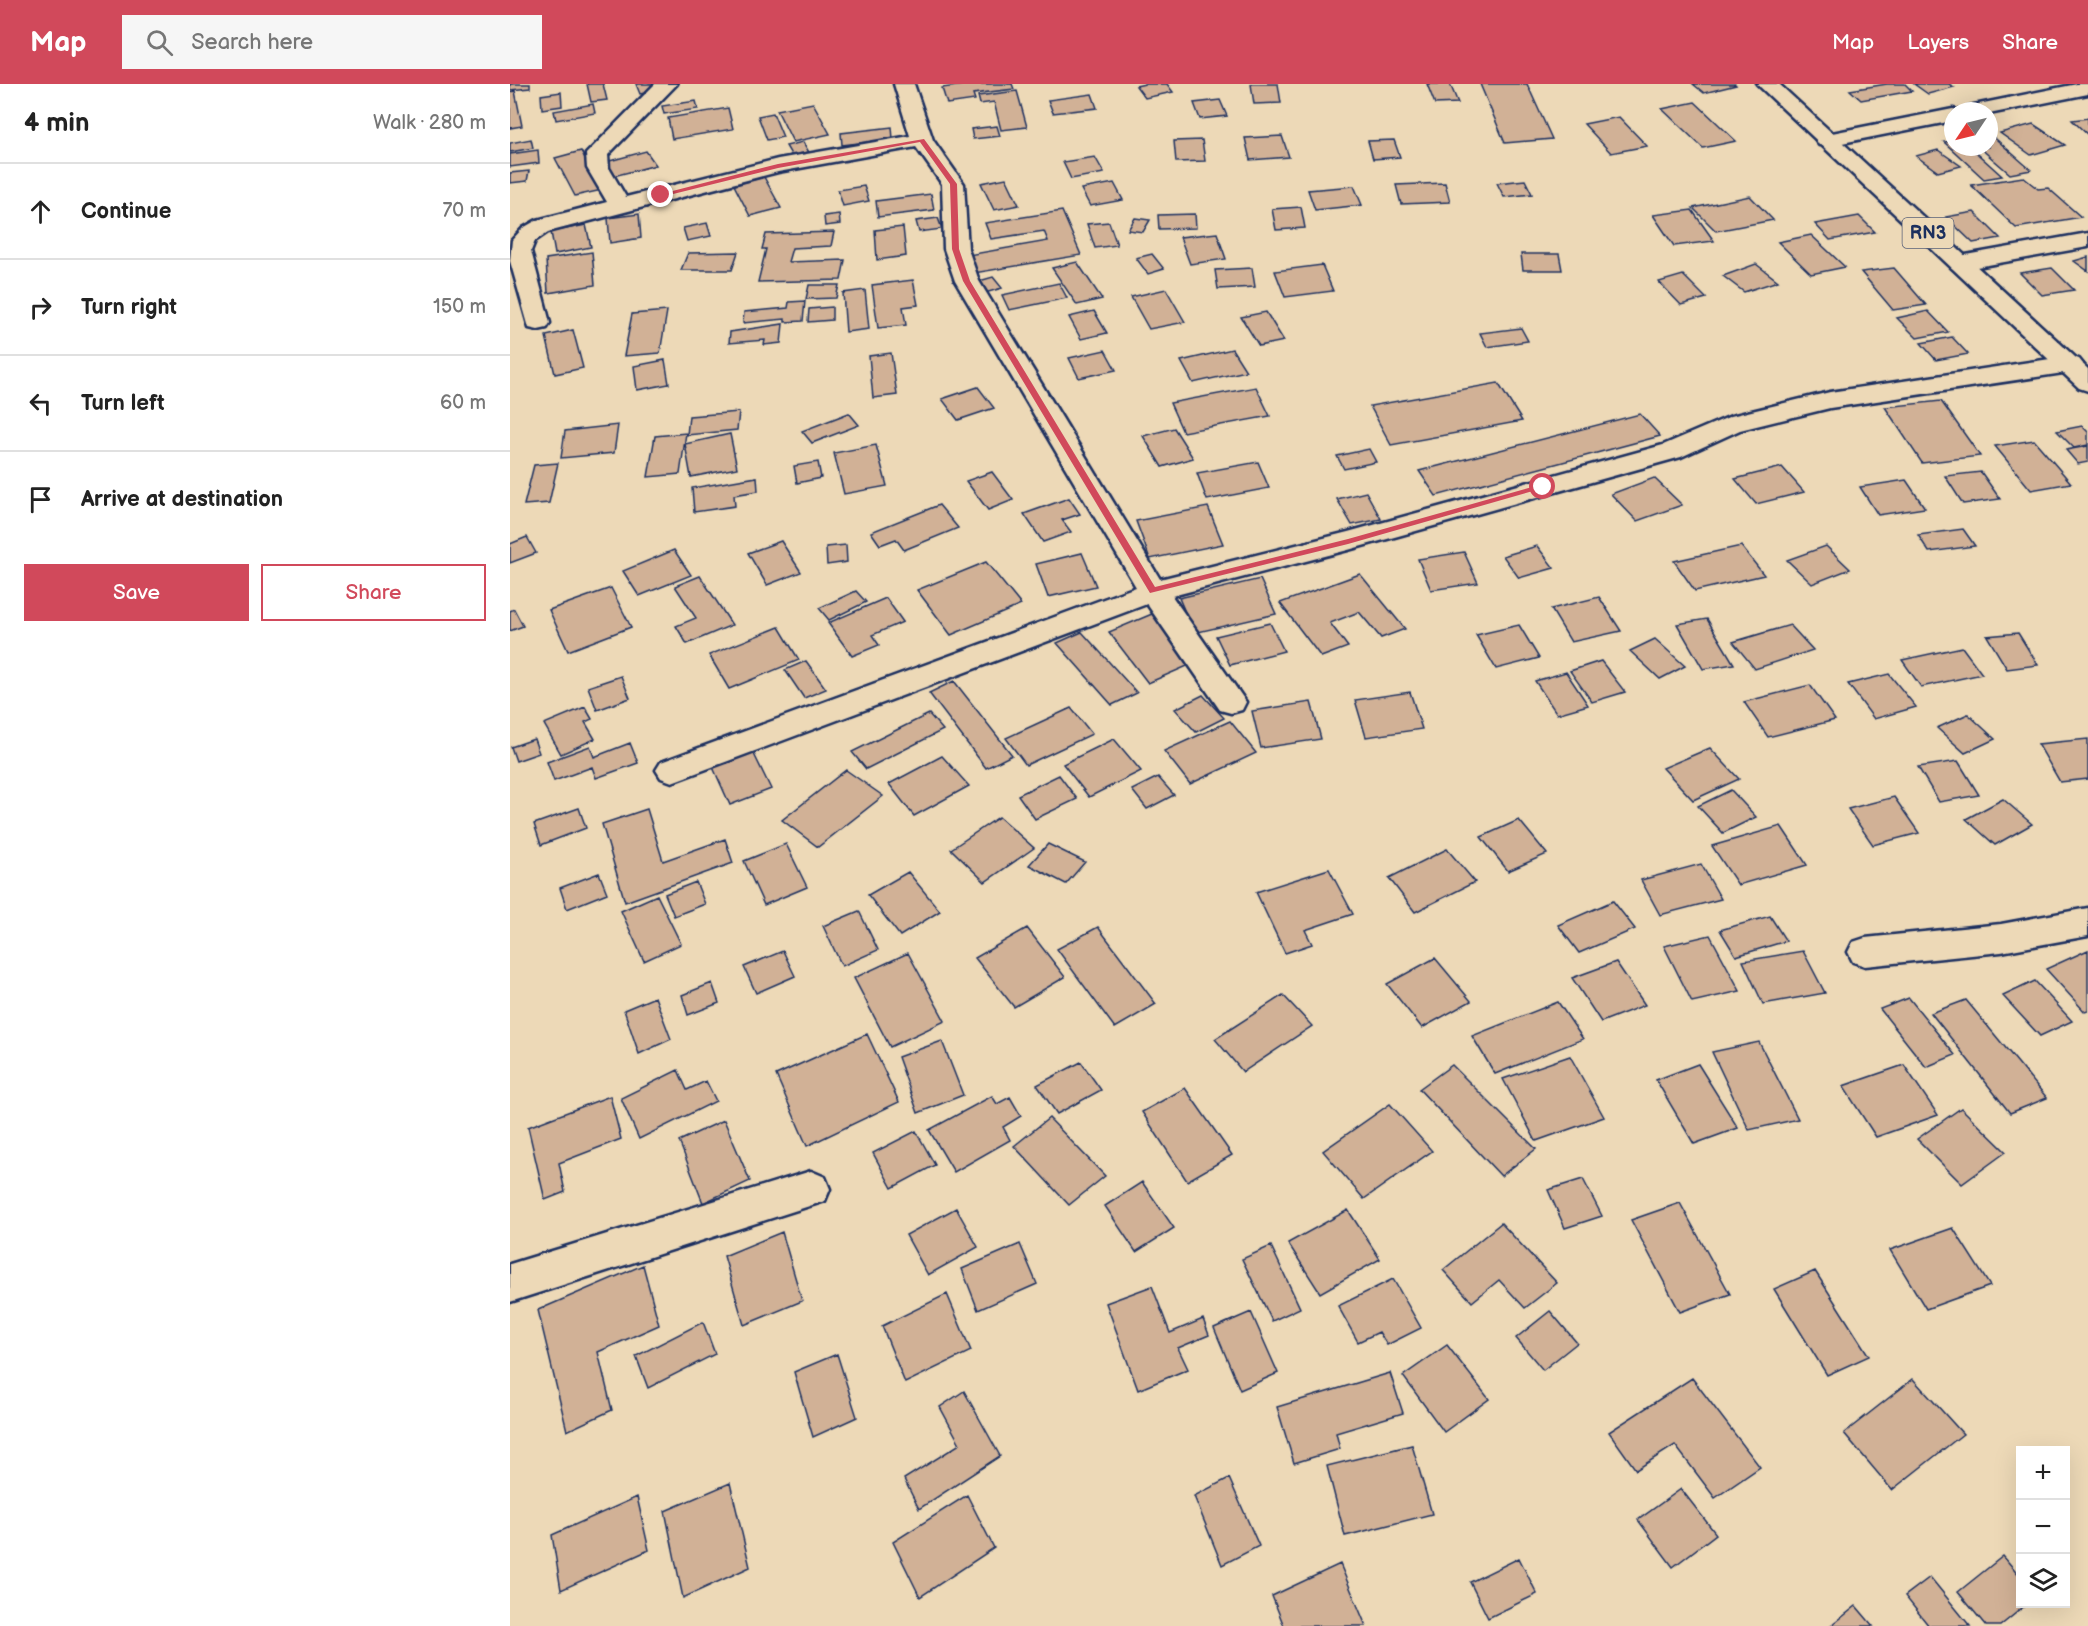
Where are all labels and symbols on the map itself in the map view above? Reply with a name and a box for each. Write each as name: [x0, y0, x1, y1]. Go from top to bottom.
north arrow: [1944, 102, 1998, 156]
route end: [647, 181, 673, 207]
road number: RN3: [1902, 218, 1954, 248]
route start: [1529, 473, 1555, 499]

